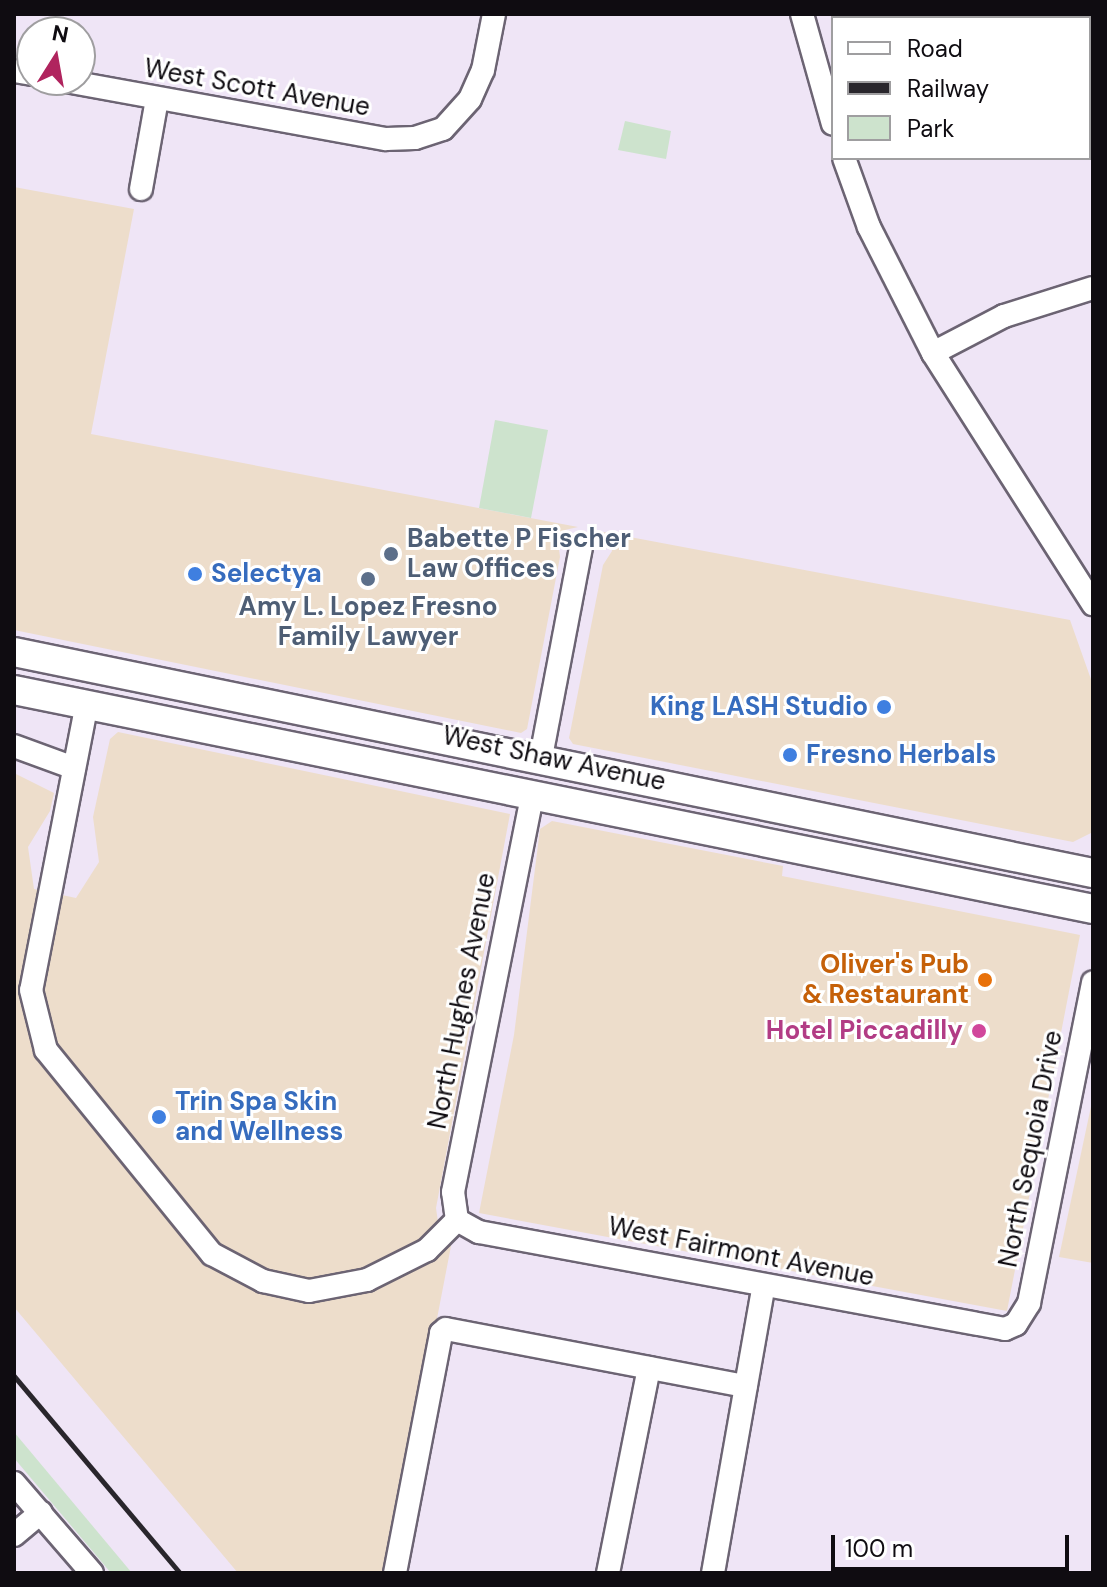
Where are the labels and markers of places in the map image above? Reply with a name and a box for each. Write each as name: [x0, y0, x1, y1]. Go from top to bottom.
place label: Babette P Fischer Law Offices: [407, 523, 631, 584]
marker: Babette P Fischer Law Offices: [382, 545, 400, 563]
place label: Selectya: [211, 558, 322, 590]
marker: Selectya: [186, 565, 204, 583]
marker: Amy L. Lopez Fresno Family Lawyer: [359, 570, 377, 588]
place label: Amy L. Lopez Fresno Family Lawyer: [239, 591, 497, 652]
place label: King LASH Studio: [650, 691, 868, 723]
marker: King LASH Studio: [875, 698, 893, 716]
place label: Fresno Herbals: [806, 739, 996, 771]
marker: Fresno Herbals: [781, 746, 799, 764]
place label: Oliver's Pub & Restaurant: [802, 949, 969, 1010]
marker: Oliver's Pub & Restaurant: [976, 971, 994, 989]
place label: Hotel Piccadilly: [766, 1015, 963, 1047]
marker: Hotel Piccadilly: [970, 1022, 988, 1040]
place label: Trin Spa Skin and Wellness: [175, 1086, 343, 1148]
marker: Trin Spa Skin and Wellness: [150, 1108, 168, 1126]

